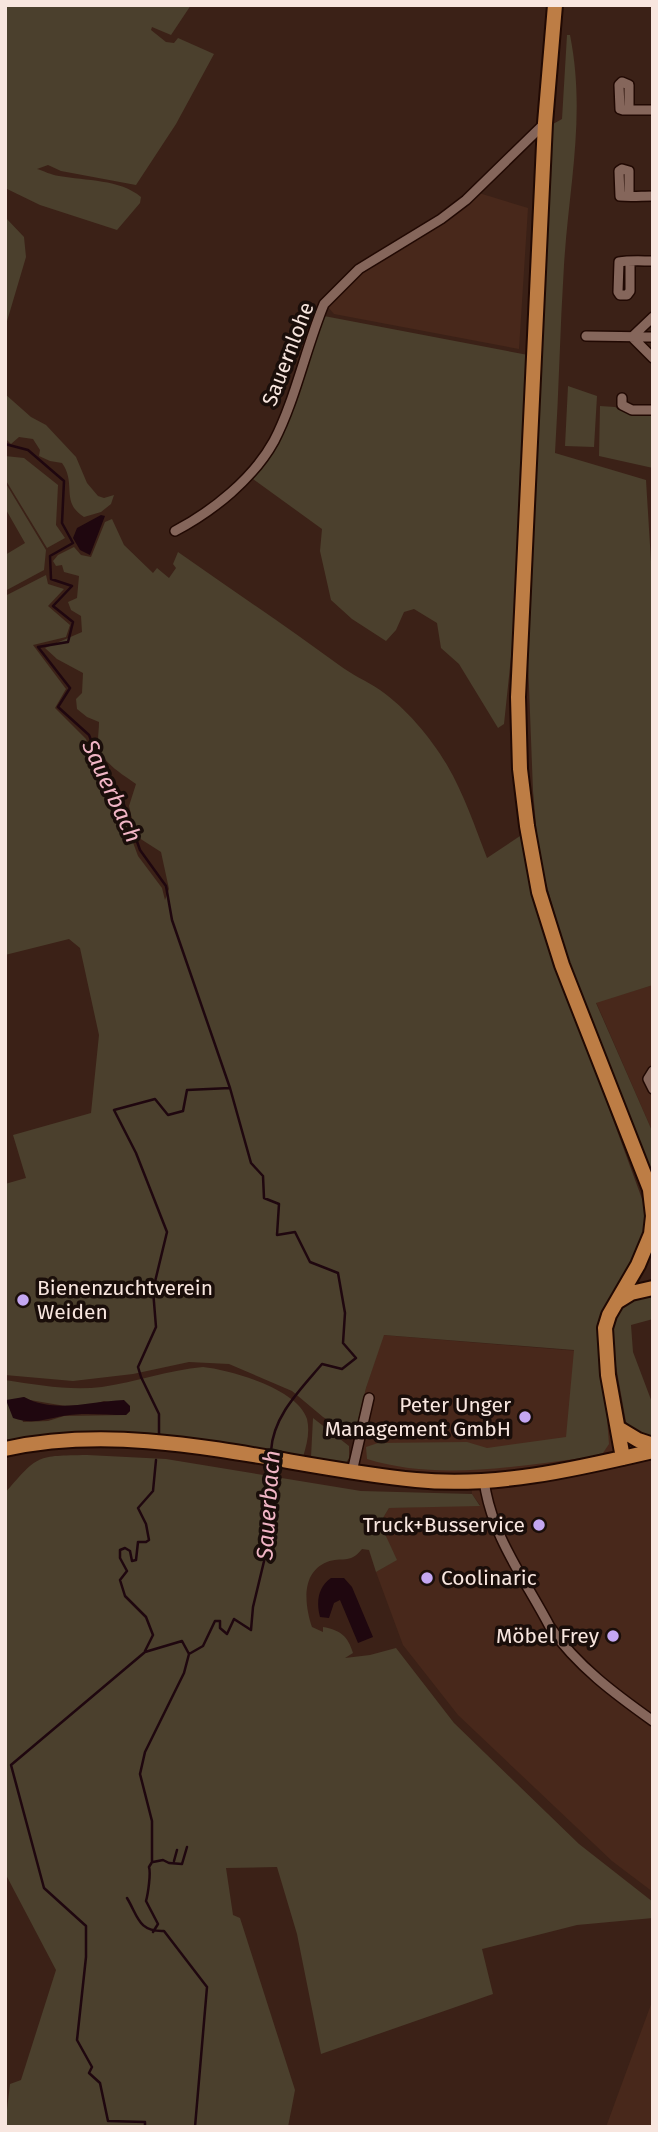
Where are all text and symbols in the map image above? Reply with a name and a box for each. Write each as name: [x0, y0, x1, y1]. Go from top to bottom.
street label: Sauernlohe: [256, 298, 320, 410]
water label: Sauerbach: [76, 734, 148, 847]
place label: Bienenzuchtverein Weiden: [37, 1275, 213, 1325]
marker: Bienenzuchtverein Weiden: [15, 1292, 31, 1308]
place label: Peter Unger Management GmbH: [325, 1392, 511, 1442]
marker: Peter Unger Management GmbH: [517, 1409, 533, 1425]
water label: Sauerbach: [250, 1449, 286, 1562]
place label: Truck+Busservice: [363, 1512, 525, 1538]
marker: Truck+Busservice: [531, 1517, 547, 1533]
place label: Coolinaric: [441, 1565, 537, 1591]
marker: Coolinaric: [419, 1570, 435, 1586]
place label: Möbel Frey: [496, 1623, 600, 1649]
marker: Möbel Frey: [605, 1628, 621, 1644]

